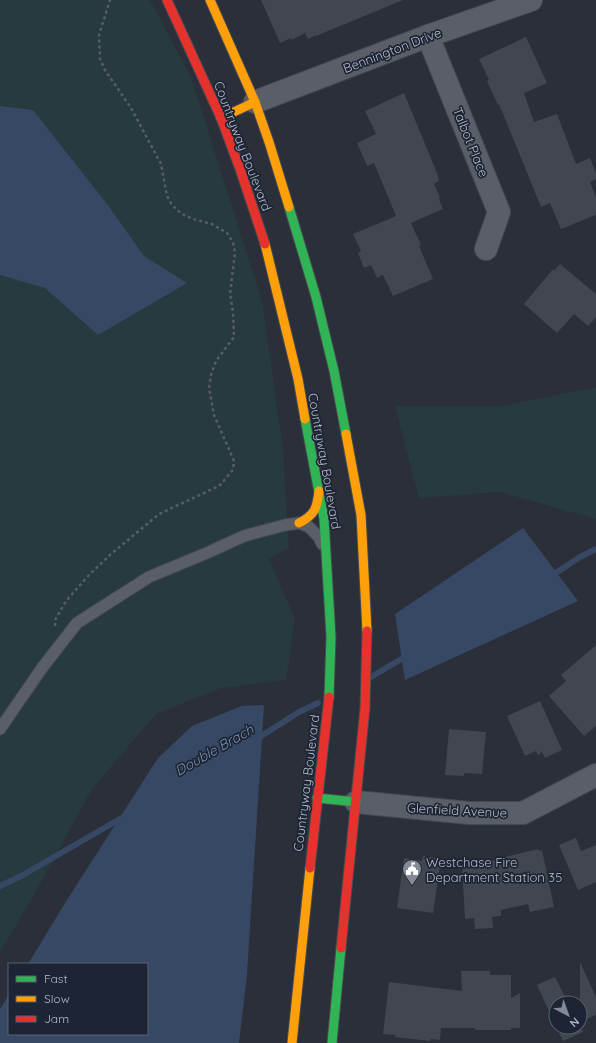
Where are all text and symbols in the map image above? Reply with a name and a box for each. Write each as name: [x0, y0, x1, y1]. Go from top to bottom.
street label: Bennington Drive: [341, 24, 443, 76]
street label: Countryway Boulevard: [211, 79, 275, 213]
street label: Talbot Place: [450, 105, 492, 179]
street label: Countryway Boulevard: [305, 392, 345, 530]
street label: Countryway Boulevard: [290, 714, 322, 852]
water label: Double Brach: [171, 720, 257, 780]
street label: Glenfield Avenue: [407, 799, 507, 821]
place label: Westchase Fire Department Station 35: [426, 854, 562, 885]
public building icon: Westchase Fire Department Station 35: [401, 858, 423, 886]
legend: [8, 963, 148, 1035]
text: Fast: [44, 971, 68, 986]
text: Slow: [44, 991, 70, 1006]
north arrow: [548, 995, 588, 1035]
text: Jam: [44, 1011, 69, 1026]
text: N: [567, 1015, 582, 1030]

